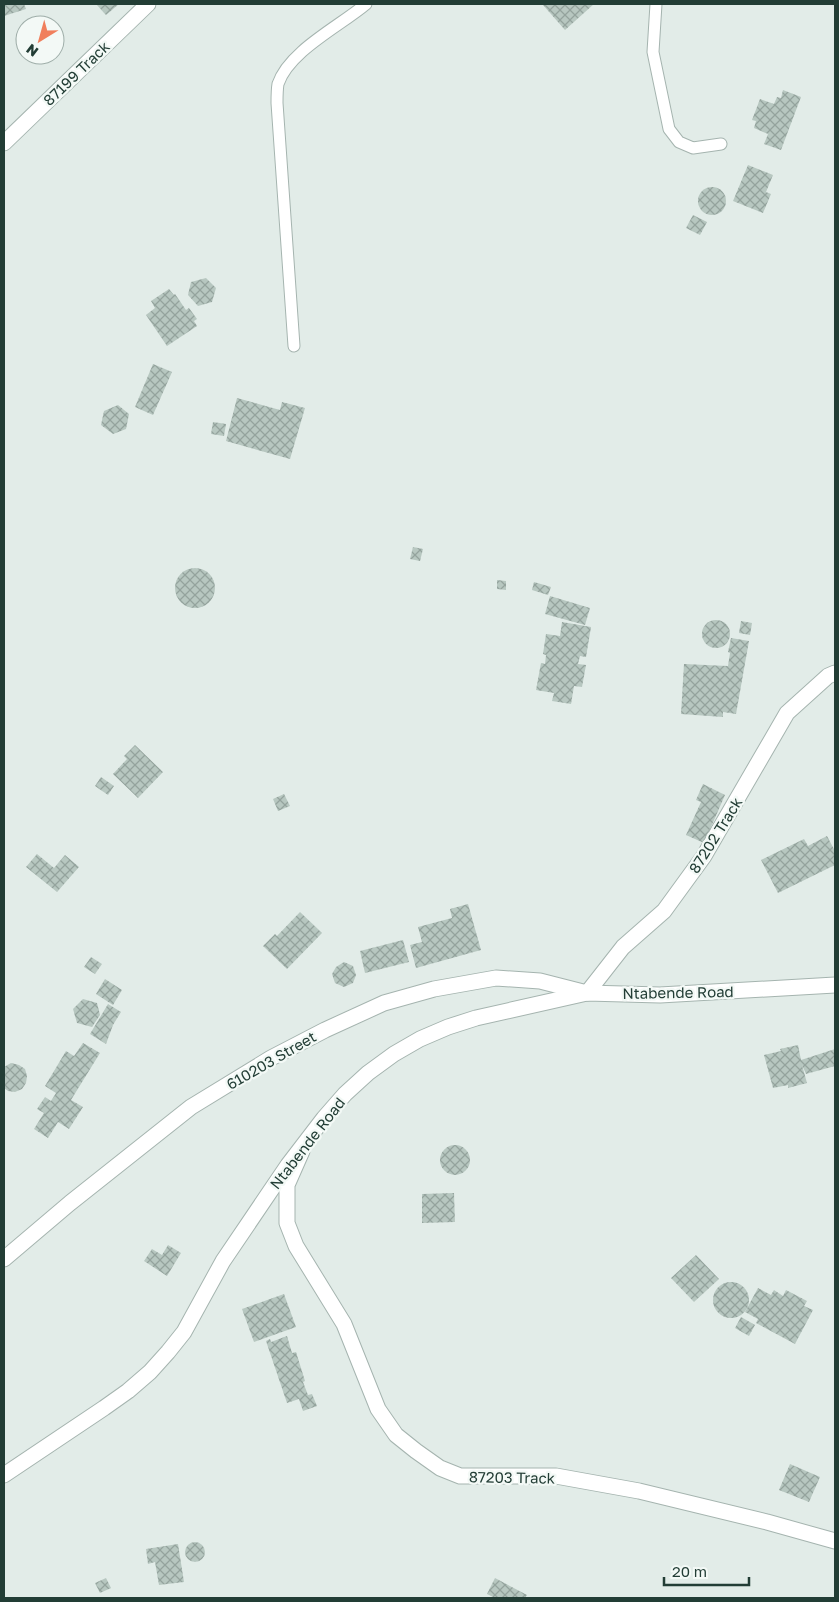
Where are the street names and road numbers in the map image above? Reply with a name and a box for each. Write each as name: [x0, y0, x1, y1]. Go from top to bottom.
street label: 87199 Track: [39, 37, 113, 109]
street label: 87202 Track: [684, 793, 746, 876]
street label: Ntabende Road: [622, 982, 734, 1002]
street label: 610203 Street: [223, 1027, 319, 1093]
street label: Ntabende Road: [266, 1094, 348, 1192]
street label: 87203 Track: [469, 1467, 556, 1487]

